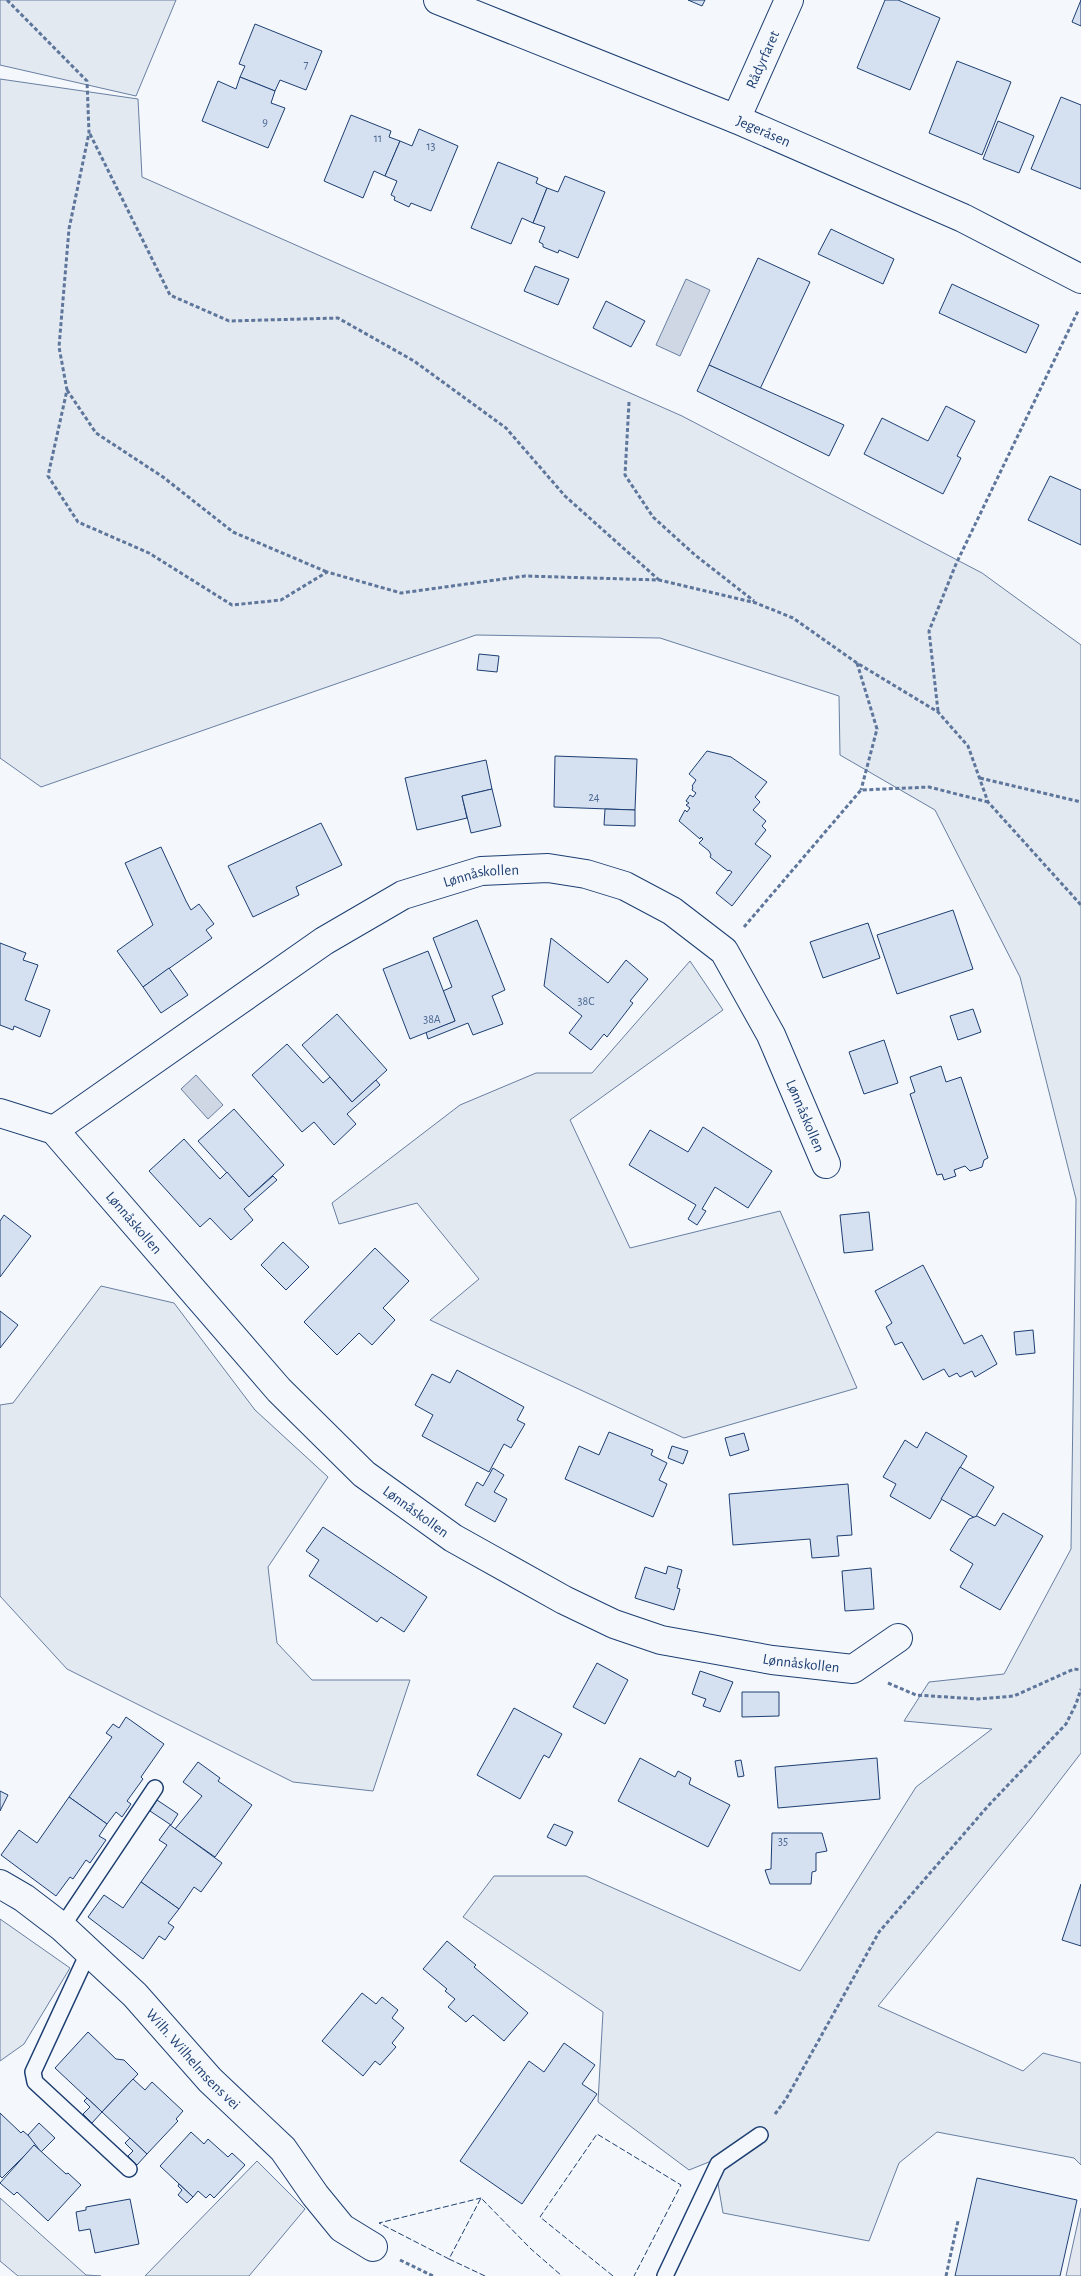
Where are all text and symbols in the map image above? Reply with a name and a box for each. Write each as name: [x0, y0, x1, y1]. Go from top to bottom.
street label: Rådyrfaret: [743, 28, 782, 91]
house number: 7: [303, 58, 309, 70]
street label: Jegeråsen: [734, 113, 793, 150]
house number: 9: [262, 116, 268, 128]
house number: 11: [374, 132, 382, 144]
house number: 13: [426, 140, 436, 152]
house number: 24: [588, 791, 600, 803]
street label: Lønnåskollen: [441, 862, 519, 890]
house number: 38C: [578, 995, 594, 1007]
house number: 38A: [423, 1013, 441, 1025]
street label: Lønnåskollen: [783, 1078, 827, 1155]
street label: Lønnåskollen: [103, 1189, 165, 1257]
street label: Lønnåskollen: [380, 1483, 451, 1540]
street label: Lønnåskollen: [762, 1651, 840, 1675]
house number: 35: [778, 1835, 788, 1847]
street label: Wilh. Wilhelmsens vei: [143, 2006, 243, 2112]

